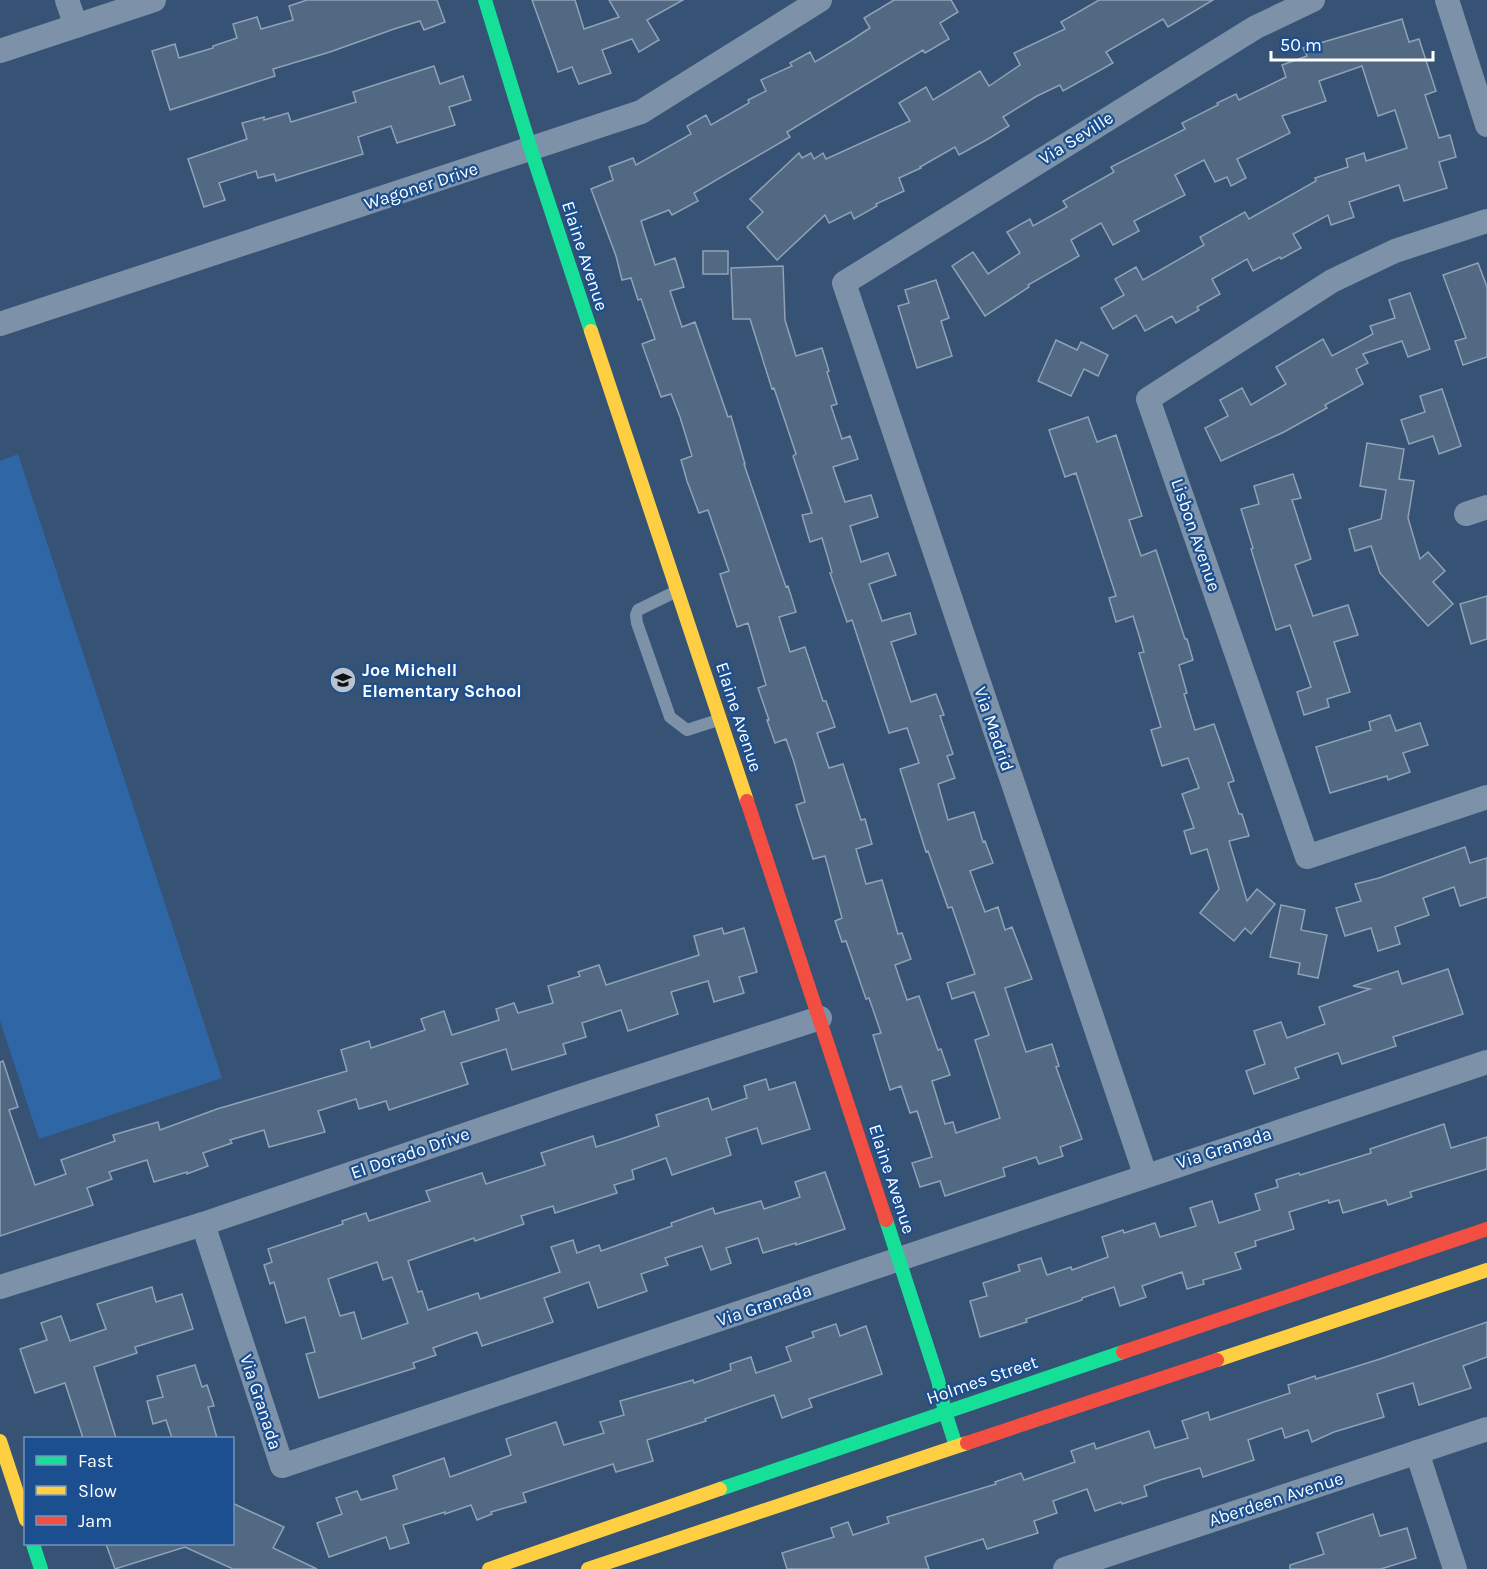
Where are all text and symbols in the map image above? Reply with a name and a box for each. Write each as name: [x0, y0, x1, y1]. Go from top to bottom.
scale bar: [1271, 24, 1433, 62]
text: 50 m: [1280, 34, 1322, 56]
street label: Via Seville: [1035, 107, 1117, 169]
street label: Wagoner Drive: [361, 157, 481, 215]
street label: Elaine Avenue: [557, 198, 613, 314]
street label: Lisbon Avenue: [1166, 476, 1226, 594]
place label: Joe Michell Elementary School: [362, 659, 522, 702]
street label: Elaine Avenue: [711, 659, 767, 775]
school or university icon: Joe Michell Elementary School: [328, 665, 358, 695]
street label: Via Madrid: [969, 684, 1019, 774]
street label: Elaine Avenue: [864, 1121, 920, 1237]
street label: El Dorado Drive: [348, 1122, 472, 1184]
street label: Via Granada: [1174, 1122, 1274, 1174]
street label: Via Granada: [714, 1278, 814, 1332]
street label: Holmes Street: [924, 1351, 1041, 1409]
street label: Via Granada: [235, 1352, 287, 1452]
legend: [24, 1437, 234, 1545]
text: Fast: [78, 1450, 113, 1472]
street label: Aberdeen Avenue: [1206, 1467, 1346, 1531]
text: Slow: [78, 1480, 117, 1502]
text: Jam: [78, 1510, 112, 1532]

